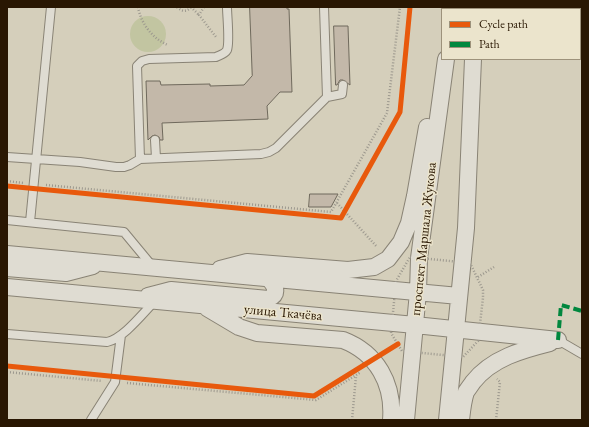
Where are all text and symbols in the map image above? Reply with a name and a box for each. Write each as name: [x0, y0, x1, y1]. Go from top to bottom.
legend: [441, 8, 581, 60]
text: Cycle path: [479, 16, 528, 32]
text: Path: [479, 36, 500, 52]
street label: проспект Маршала Жукова: [408, 161, 440, 317]
street label: улица Ткачёва: [243, 301, 323, 325]

